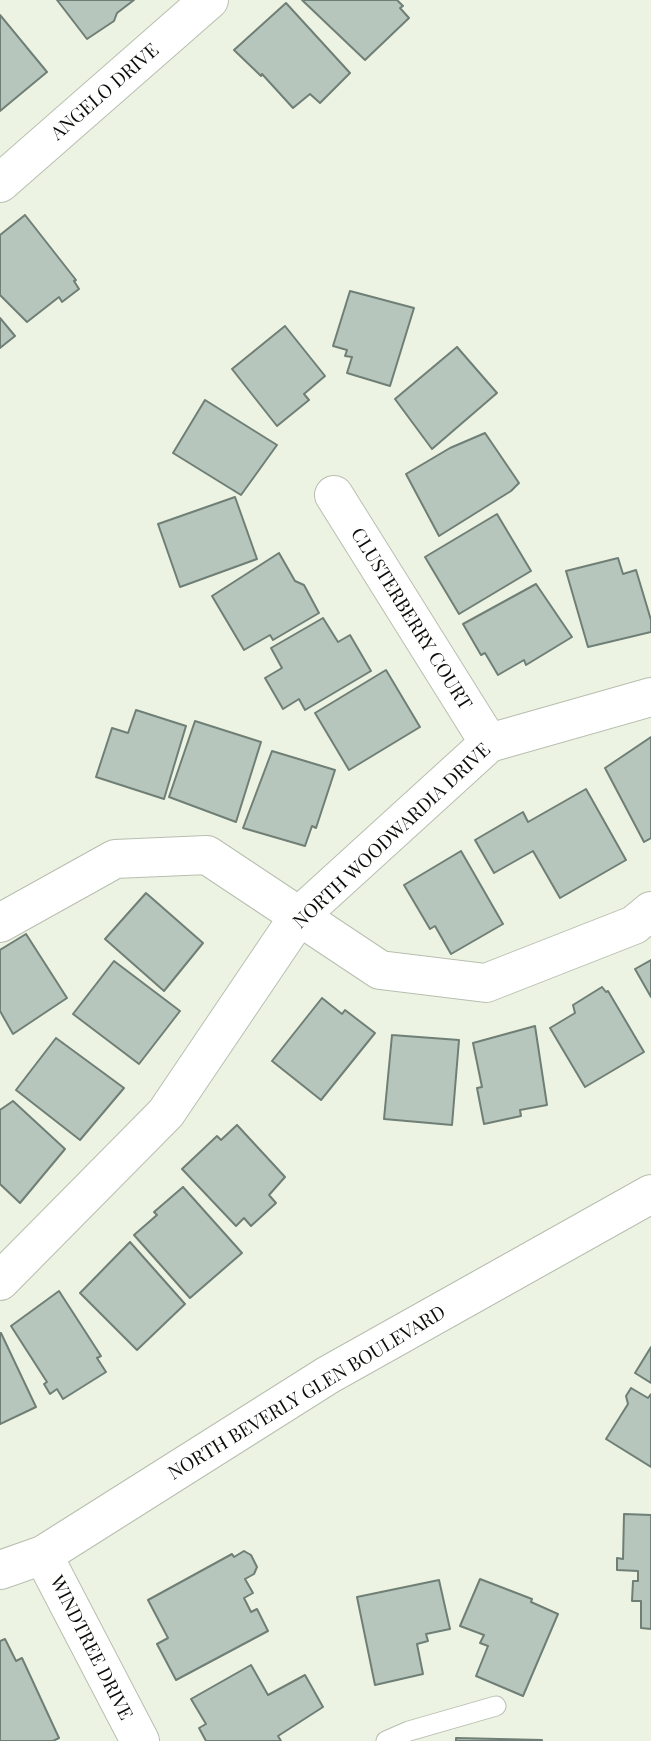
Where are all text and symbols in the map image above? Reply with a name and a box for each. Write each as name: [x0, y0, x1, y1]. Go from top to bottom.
street label: ANGELO DRIVE: [46, 39, 164, 145]
street label: CLUSTERBERRY COURT: [346, 524, 476, 714]
street label: NORTH WOODWARDIA DRIVE: [289, 739, 495, 933]
street label: NORTH BEVERLY GLEN BOULEVARD: [164, 1301, 450, 1485]
street label: WINDTREE DRIVE: [45, 1572, 137, 1724]

